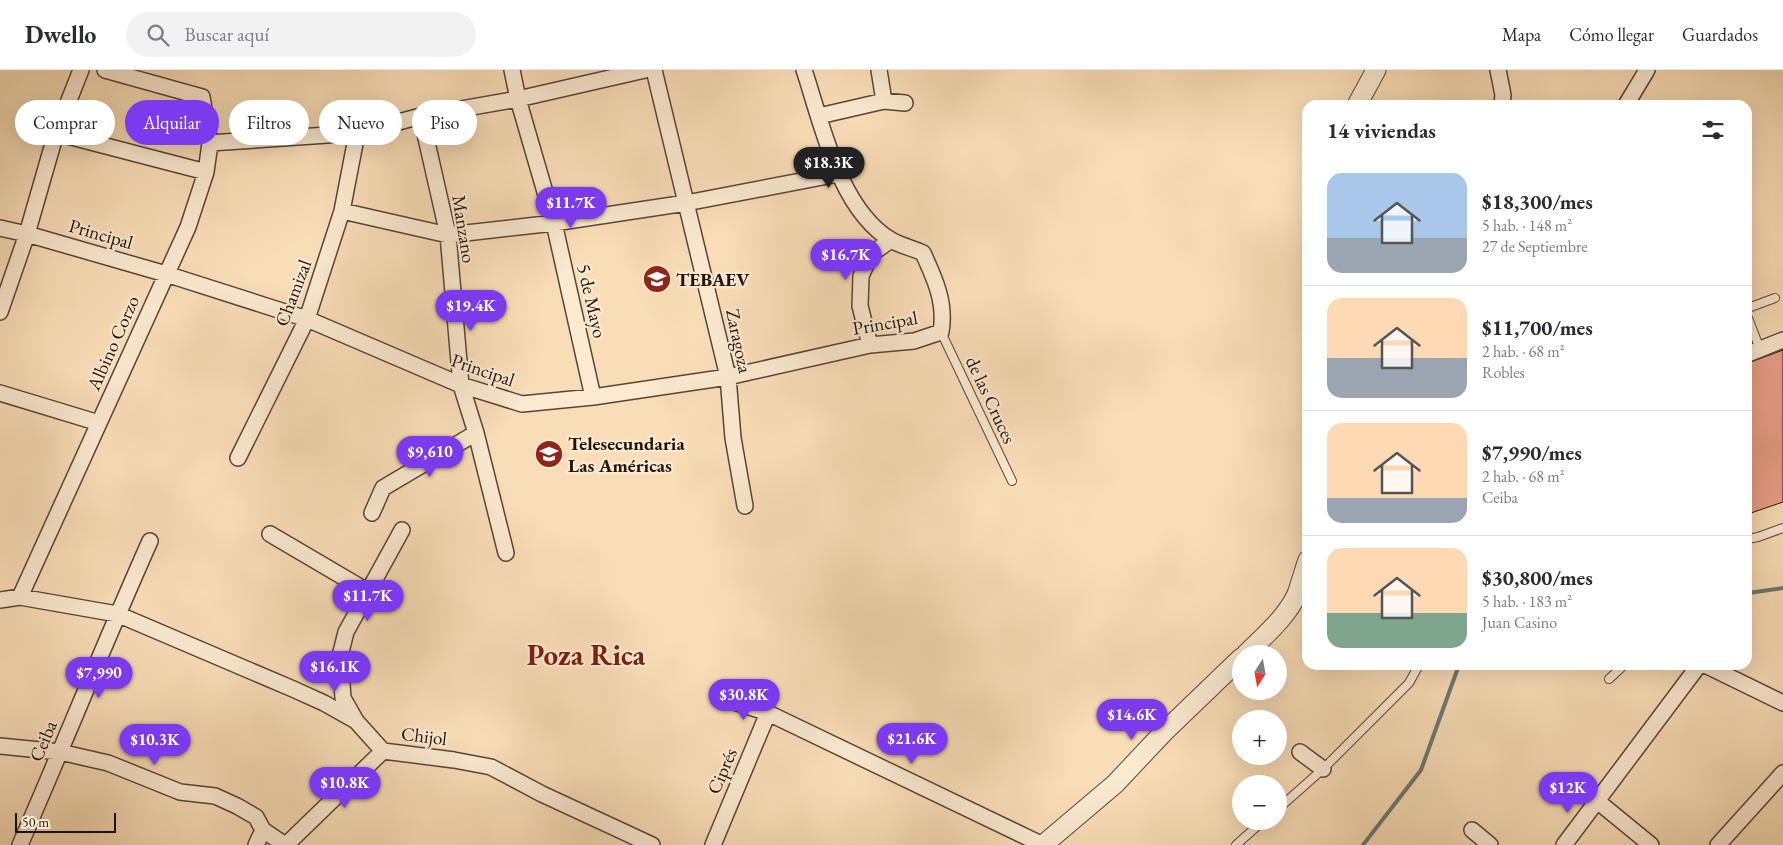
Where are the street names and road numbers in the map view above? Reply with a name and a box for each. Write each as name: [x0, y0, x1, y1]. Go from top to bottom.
street label: Manzano: [446, 193, 482, 265]
street label: Principal: [66, 213, 136, 255]
street label: Chamizal: [269, 256, 317, 330]
street label: 5 de Mayo: [571, 262, 613, 340]
street label: Albino Corzo: [81, 292, 145, 395]
street label: Principal: [851, 305, 920, 341]
street label: Zaragoza: [720, 307, 758, 376]
street label: Principal: [448, 348, 518, 393]
street label: de las Cruces: [960, 352, 1022, 448]
street label: Ceiba: [23, 716, 63, 765]
street label: Chijol: [400, 721, 449, 751]
street label: Ciprés: [701, 744, 743, 798]

